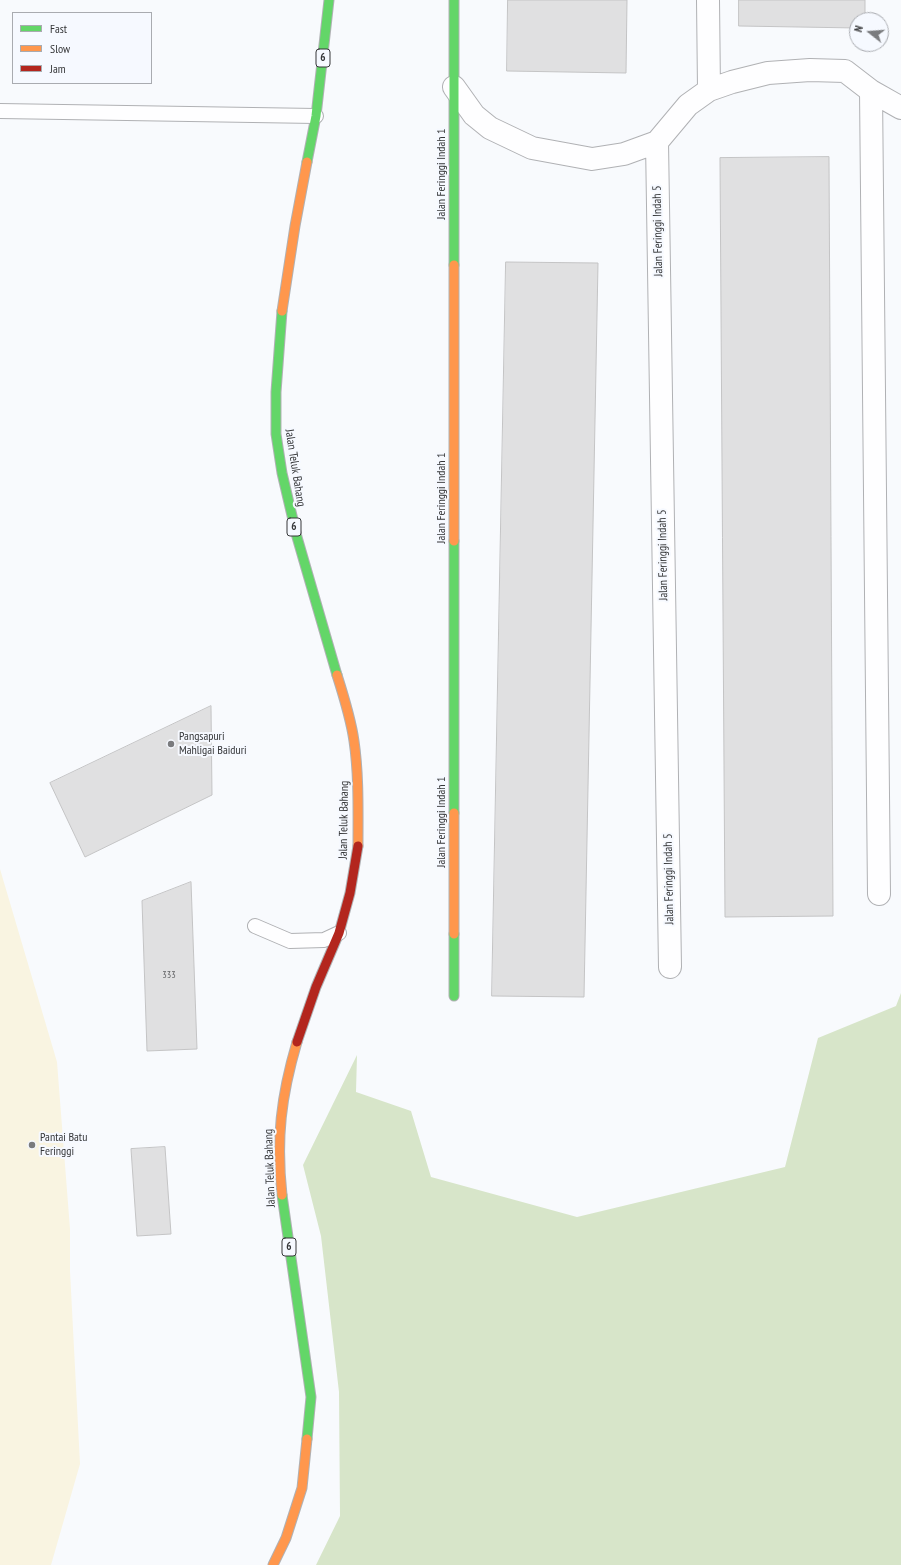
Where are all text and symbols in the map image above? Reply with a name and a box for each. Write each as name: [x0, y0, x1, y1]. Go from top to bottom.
legend: [12, 12, 152, 84]
north arrow: [849, 12, 889, 52]
text: Fast: [50, 21, 67, 36]
text: N: [851, 24, 866, 34]
text: Slow: [50, 41, 70, 56]
road number: 6: [316, 49, 330, 67]
text: Jam: [50, 61, 66, 76]
street label: Jalan Feringgi Indah 1: [435, 129, 449, 219]
street label: Jalan Feringgi Indah 5: [650, 185, 666, 277]
street label: Jalan Teluk Bahang: [282, 428, 308, 508]
street label: Jalan Feringgi Indah 1: [435, 453, 449, 543]
street label: Jalan Feringgi Indah 5: [655, 509, 671, 601]
road number: 6: [287, 518, 301, 536]
place label: Pangsapuri Mahligai Baiduri: [179, 730, 247, 758]
marker: Pangsapuri Mahligai Baiduri: [166, 739, 176, 749]
street label: Jalan Feringgi Indah 1: [435, 777, 449, 867]
street label: Jalan Teluk Bahang: [336, 781, 352, 859]
street label: Jalan Feringgi Indah 5: [661, 833, 677, 925]
house number: 333: [162, 969, 176, 981]
street label: Jalan Teluk Bahang: [261, 1129, 279, 1207]
place label: Pantai Batu Feringgi: [40, 1131, 87, 1159]
marker: Pantai Batu Feringgi: [27, 1140, 37, 1150]
road number: 6: [282, 1238, 296, 1256]

